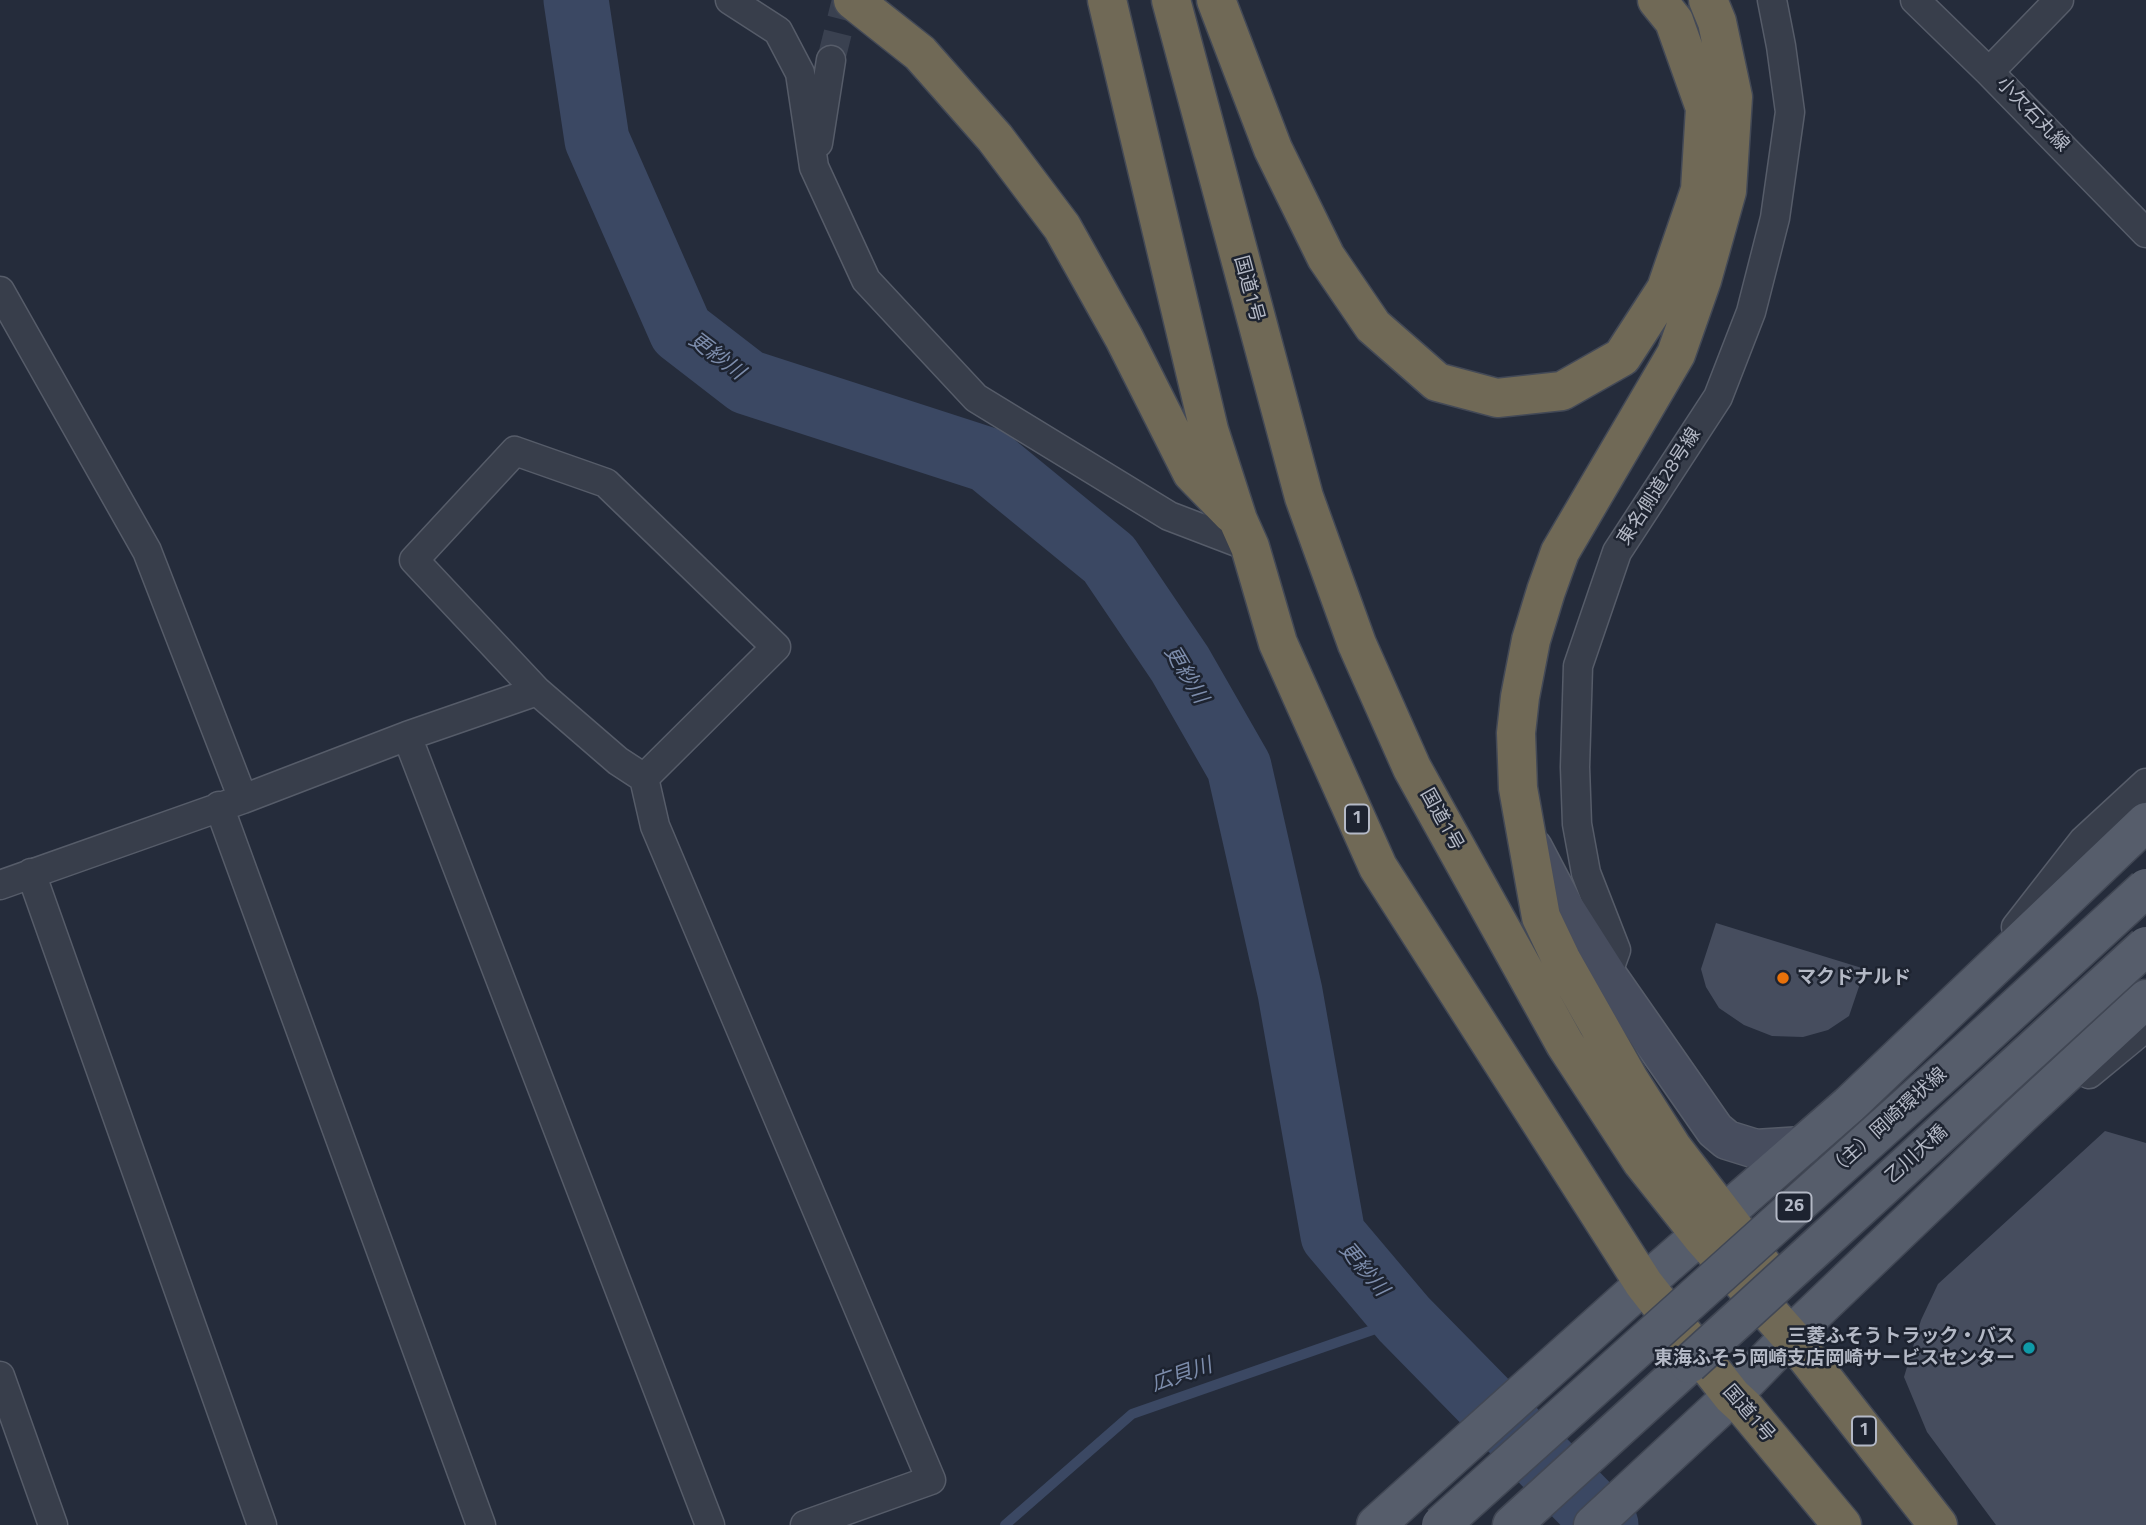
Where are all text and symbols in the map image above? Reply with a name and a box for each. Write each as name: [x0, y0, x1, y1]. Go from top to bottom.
street label: 小欠石丸線: [1991, 73, 2073, 157]
street label: 国道1号: [1228, 253, 1268, 325]
water label: 更紗川: [683, 328, 749, 386]
street label: 東名側道28号線: [1614, 424, 1706, 550]
water label: 更紗川: [1158, 642, 1212, 708]
street label: 国道1号: [1415, 785, 1467, 855]
road number: 1: [1345, 804, 1369, 834]
place label: マクドナルド: [1797, 967, 1911, 989]
marker: マクドナルド: [1775, 970, 1791, 986]
street label: （主）岡崎環状線: [1824, 1064, 1952, 1182]
street label: 乙川大橋: [1881, 1121, 1953, 1189]
road number: 26: [1776, 1192, 1812, 1222]
water label: 更紗川: [1333, 1238, 1393, 1302]
place label: 三菱ふそうトラック・バス 東海ふそう岡崎支店岡崎サービスセンター: [1654, 1326, 2015, 1370]
marker: 三菱ふそうトラック・バス 東海ふそう岡崎支店岡崎サービスセンター: [2021, 1340, 2037, 1356]
water label: 広貝川: [1148, 1354, 1216, 1398]
street label: 国道1号: [1717, 1381, 1779, 1447]
road number: 1: [1852, 1416, 1876, 1446]

